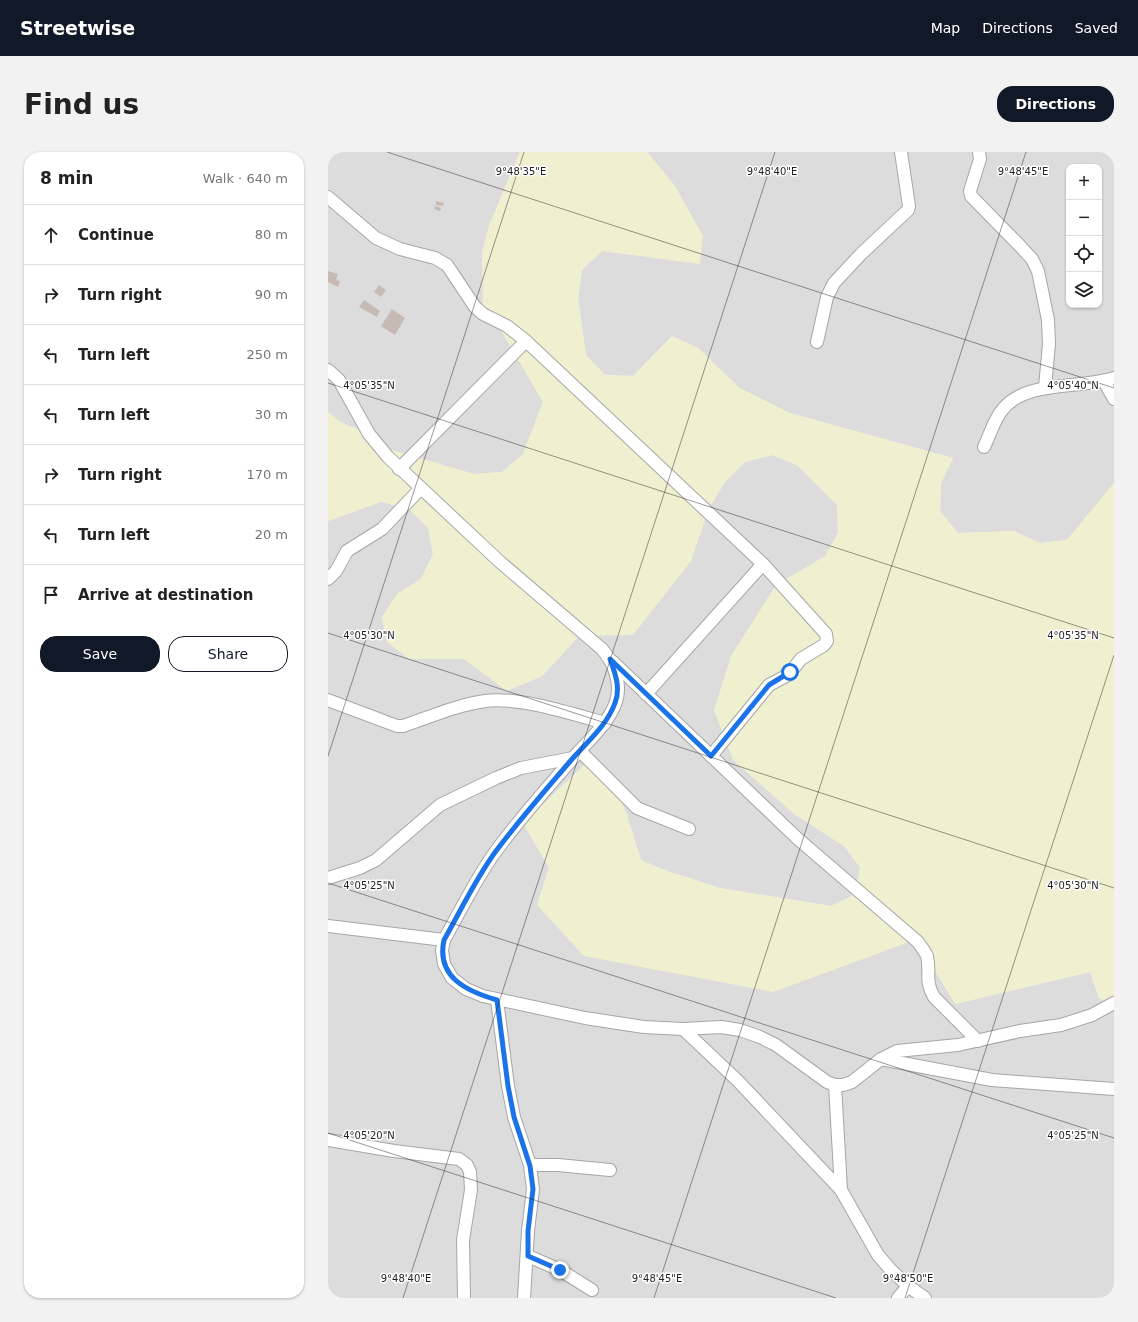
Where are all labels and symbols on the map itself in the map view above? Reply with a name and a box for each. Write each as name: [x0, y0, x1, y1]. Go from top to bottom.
text: 9°48'35"E: [496, 166, 546, 177]
text: 9°48'40"E: [747, 166, 797, 177]
text: 9°48'45"E: [998, 166, 1048, 177]
text: 4°05'35"N: [343, 380, 395, 391]
text: 4°05'40"N: [1047, 380, 1099, 391]
text: 4°05'30"N: [343, 630, 395, 641]
text: 4°05'35"N: [1047, 630, 1099, 641]
route start: [781, 663, 799, 681]
text: 4°05'25"N: [343, 880, 395, 891]
text: 4°05'30"N: [1047, 880, 1099, 891]
text: 4°05'20"N: [343, 1130, 395, 1141]
text: 4°05'25"N: [1047, 1130, 1099, 1141]
route end: [551, 1261, 569, 1279]
text: 9°48'40"E: [381, 1273, 431, 1284]
text: 9°48'45"E: [632, 1273, 682, 1284]
text: 9°48'50"E: [883, 1273, 933, 1284]

